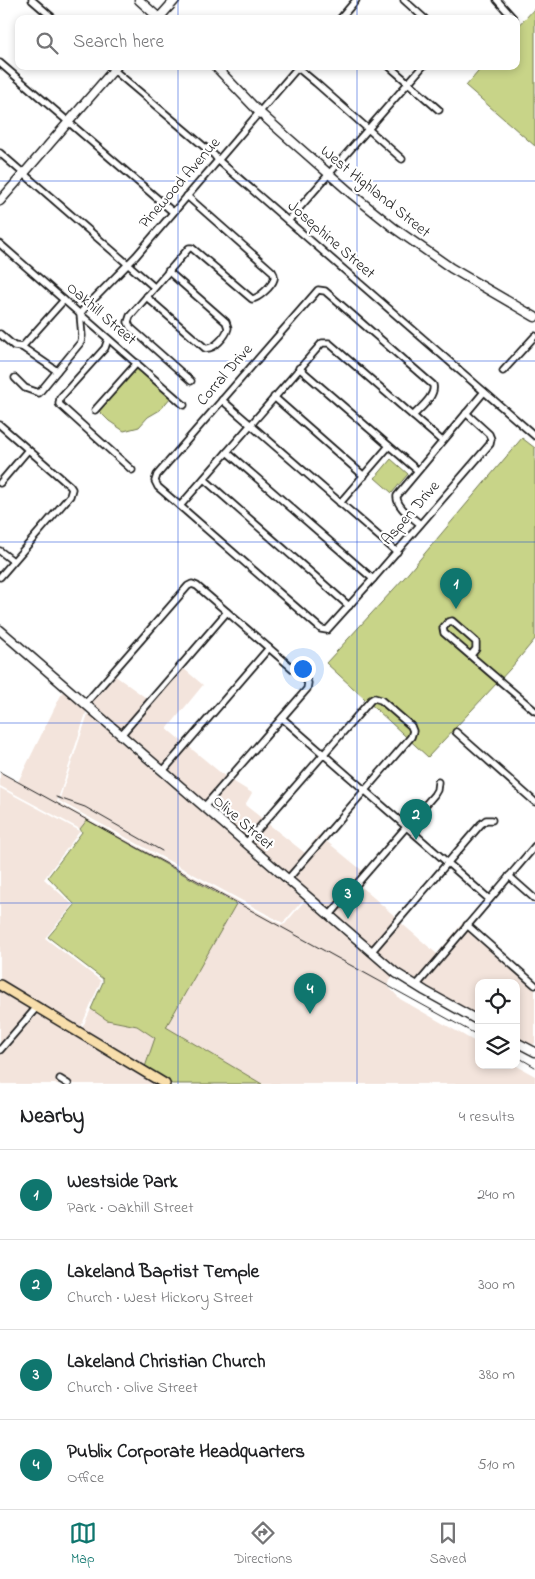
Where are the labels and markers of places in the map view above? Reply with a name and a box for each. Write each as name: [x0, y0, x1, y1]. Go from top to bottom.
pin: 1: [440, 568, 472, 609]
pin: 2: [400, 799, 432, 840]
pin: 3: [332, 878, 364, 919]
pin: 4: [294, 973, 326, 1014]

